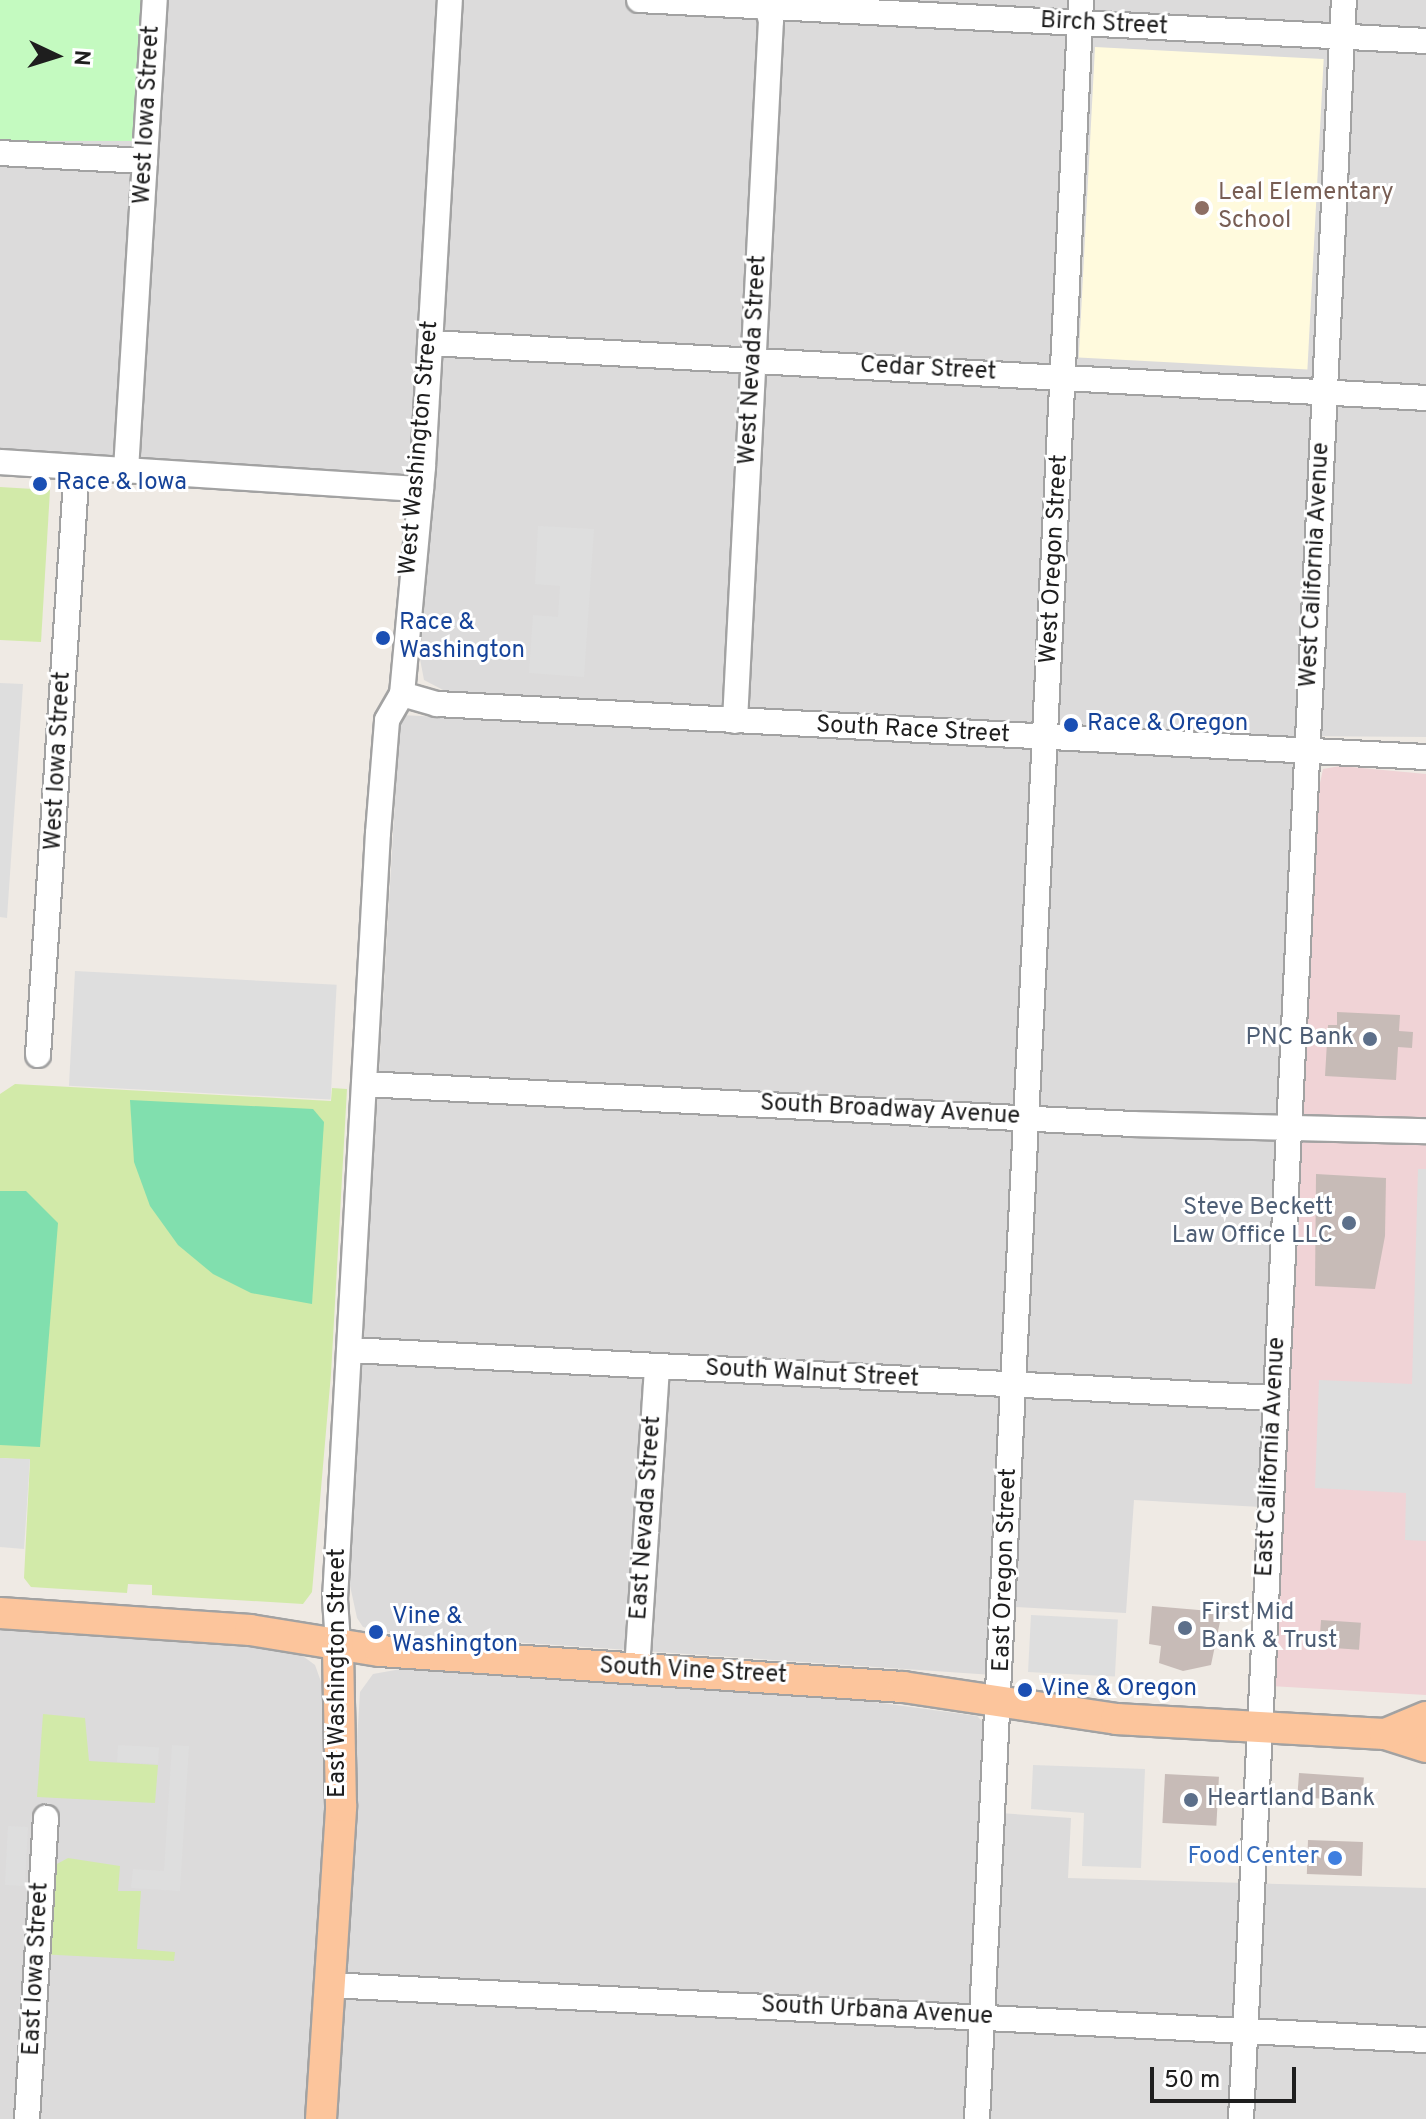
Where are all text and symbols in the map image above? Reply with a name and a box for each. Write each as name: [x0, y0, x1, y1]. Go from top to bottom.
street label: Birch Street: [1039, 7, 1169, 43]
north arrow: [16, 16, 96, 96]
street label: West Iowa Street: [129, 25, 167, 205]
text: N: [66, 49, 94, 67]
place label: Leal Elementary School: [1218, 180, 1394, 236]
marker: Leal Elementary School: [1193, 199, 1211, 217]
street label: West Nevada Street: [734, 254, 774, 466]
street label: West Washington Street: [395, 319, 445, 577]
street label: Cedar Street: [859, 352, 997, 388]
street label: West California Avenue: [1295, 441, 1337, 689]
street label: West Oregon Street: [1035, 454, 1075, 664]
place label: Race & Iowa: [56, 470, 187, 498]
marker: Race & Iowa: [31, 475, 49, 493]
place label: Race & Washington: [399, 610, 525, 666]
marker: Race & Washington: [374, 629, 392, 647]
street label: West Iowa Street: [40, 671, 78, 851]
place label: Race & Oregon: [1087, 711, 1248, 739]
street label: South Race Street: [815, 712, 1011, 750]
marker: Race & Oregon: [1062, 716, 1080, 734]
place label: PNC Bank: [1246, 1025, 1354, 1053]
marker: PNC Bank: [1361, 1030, 1379, 1048]
street label: South Broadway Avenue: [759, 1090, 1021, 1132]
place label: Steve Beckett Law Office LLC: [1172, 1195, 1333, 1251]
marker: Steve Beckett Law Office LLC: [1340, 1214, 1358, 1232]
street label: East California Avenue: [1251, 1336, 1293, 1578]
street label: South Walnut Street: [704, 1355, 920, 1395]
street label: East Nevada Street: [625, 1415, 669, 1621]
street label: East Oregon Street: [988, 1467, 1024, 1673]
street label: East Washington Street: [325, 1548, 353, 1798]
place label: First Mid Bank & Trust: [1201, 1600, 1338, 1656]
place label: Vine & Washington: [392, 1604, 518, 1660]
marker: First Mid Bank & Trust: [1176, 1619, 1194, 1637]
marker: Vine & Washington: [367, 1623, 385, 1641]
street label: South Vine Street: [598, 1653, 788, 1691]
place label: Vine & Oregon: [1041, 1676, 1197, 1704]
marker: Vine & Oregon: [1016, 1681, 1034, 1699]
place label: Heartland Bank: [1207, 1786, 1375, 1814]
marker: Heartland Bank: [1182, 1791, 1200, 1809]
place label: Food Center: [1187, 1844, 1319, 1872]
marker: Food Center: [1326, 1849, 1344, 1867]
street label: East Iowa Street: [18, 1881, 56, 2057]
street label: South Urbana Avenue: [760, 1992, 994, 2032]
scale bar: [1154, 2051, 1300, 2101]
text: 50 m: [1164, 2066, 1220, 2096]

